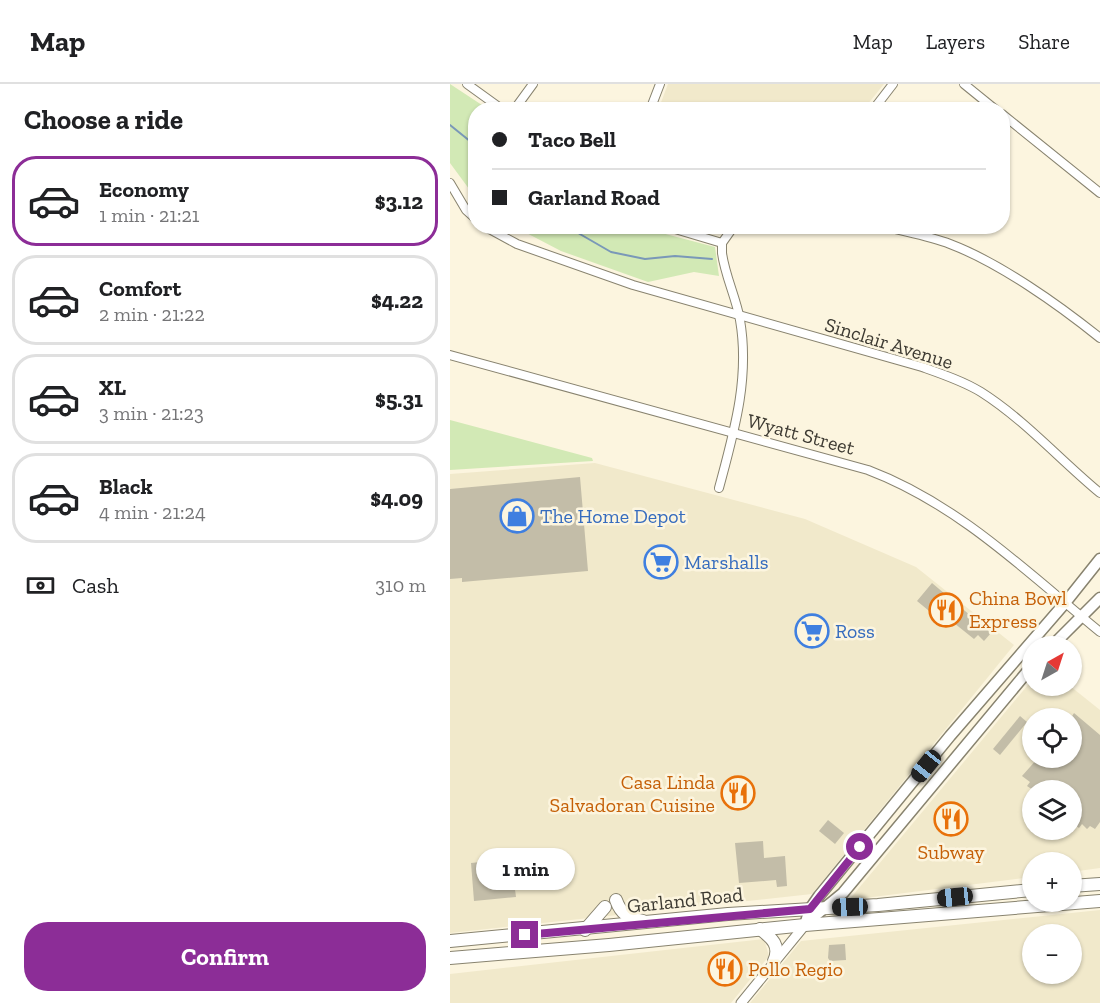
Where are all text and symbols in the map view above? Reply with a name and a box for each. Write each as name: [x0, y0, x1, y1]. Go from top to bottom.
text: Map: [30, 25, 85, 58]
text: Map: [853, 29, 893, 54]
text: Layers: [926, 29, 985, 54]
text: Share: [1018, 29, 1070, 54]
text: Choose a ride: [24, 104, 183, 136]
text: Taco Bell: [528, 126, 616, 153]
icon: car: [27, 174, 81, 228]
text: Economy: [99, 176, 189, 203]
text: Garland Road: [528, 184, 660, 211]
text: $3.12: [375, 188, 423, 215]
text: 1 min · 21:21: [99, 203, 200, 227]
icon: car: [27, 273, 81, 327]
text: Comfort: [99, 275, 181, 302]
text: $4.22: [371, 287, 423, 314]
text: 2 min · 21:22: [99, 302, 205, 326]
street label: Sinclair Avenue: [822, 312, 956, 374]
icon: car: [27, 372, 81, 426]
text: XL: [99, 374, 126, 401]
text: $5.31: [375, 386, 423, 413]
text: 3 min · 21:23: [99, 401, 204, 425]
street label: Wyatt Street: [745, 408, 858, 460]
icon: car: [27, 471, 81, 525]
text: Black: [99, 473, 153, 500]
text: $4.09: [370, 485, 423, 512]
shop icon: The Home Depot: [499, 498, 535, 534]
text: 4 min · 21:24: [99, 500, 206, 524]
place label: The Home Depot: [540, 504, 686, 528]
supermarket icon: Marshalls: [643, 544, 679, 580]
place label: Marshalls: [684, 550, 769, 574]
icon: cash: [24, 569, 57, 602]
text: Cash: [72, 572, 119, 599]
text: 310 m: [375, 573, 426, 597]
place label: China Bowl Express: [969, 586, 1067, 633]
restaurant icon: China Bowl Express: [928, 592, 964, 628]
supermarket icon: Ross: [794, 613, 830, 649]
place label: Ross: [835, 619, 875, 643]
north arrow: [1022, 636, 1082, 696]
map controls: [1022, 636, 1082, 984]
button: locate: [1022, 708, 1082, 768]
car: [908, 746, 944, 786]
place label: Casa Linda Salvadoran Cuisine: [550, 770, 715, 817]
restaurant icon: Casa Linda Salvadoran Cuisine: [720, 775, 756, 811]
button: layers: [1022, 780, 1082, 840]
restaurant icon: Subway: [933, 801, 969, 837]
route start: [846, 833, 873, 860]
place label: Subway: [917, 840, 985, 864]
callout: 1 min: [476, 848, 574, 890]
button: +: [1022, 852, 1082, 912]
text: 1 min: [502, 857, 549, 881]
street label: Garland Road: [626, 882, 744, 918]
car: [936, 886, 974, 908]
car: [832, 897, 868, 917]
route end: [511, 921, 538, 948]
button: Confirm: [24, 922, 426, 991]
button: −: [1022, 924, 1082, 984]
restaurant icon: Pollo Regio: [707, 951, 743, 987]
place label: Pollo Regio: [748, 957, 843, 981]

